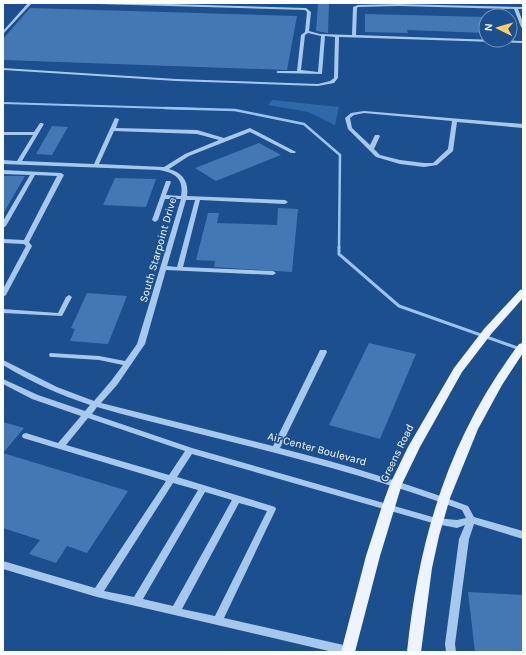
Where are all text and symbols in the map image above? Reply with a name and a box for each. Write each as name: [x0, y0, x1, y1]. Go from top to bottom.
north arrow: [478, 8, 518, 48]
text: N: [482, 23, 495, 32]
street label: South Starpoint Drive: [137, 196, 179, 304]
street label: Greens Road: [377, 422, 417, 484]
street label: Air Center Boulevard: [266, 430, 368, 468]

